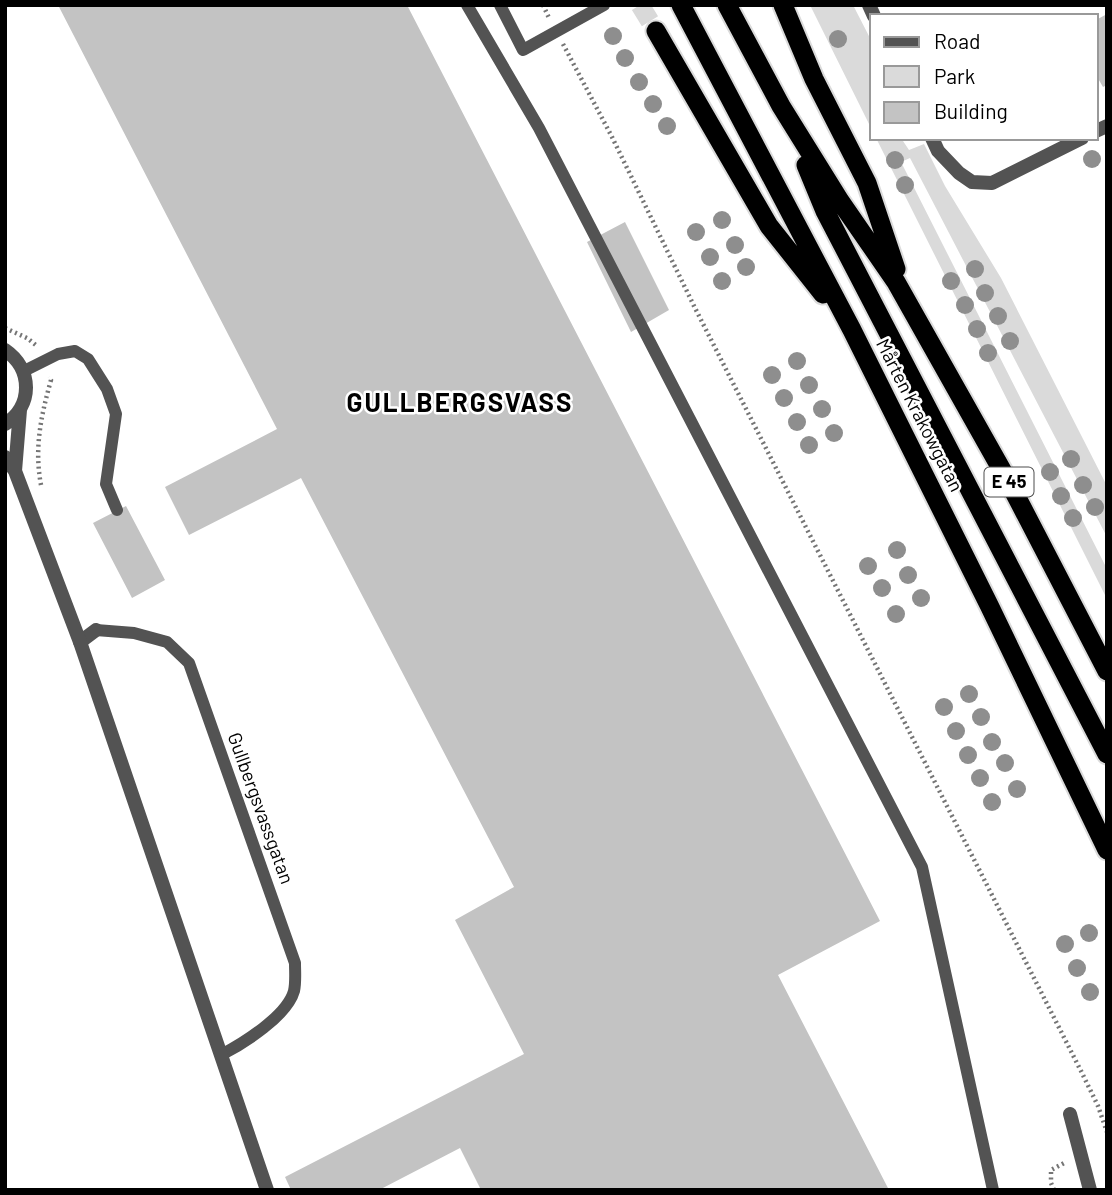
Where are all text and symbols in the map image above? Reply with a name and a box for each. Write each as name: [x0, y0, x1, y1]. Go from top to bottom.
legend: [870, 14, 1098, 140]
text: Road: [934, 28, 980, 53]
text: Park: [934, 63, 975, 88]
text: Building: [934, 98, 1008, 123]
street label: Mårten Krakowgatan: [872, 334, 969, 495]
district label: GULLBERGSVASS: [347, 386, 573, 417]
road number: E 45: [984, 468, 1034, 496]
street label: Gullbergsvassgatan: [223, 729, 300, 887]

